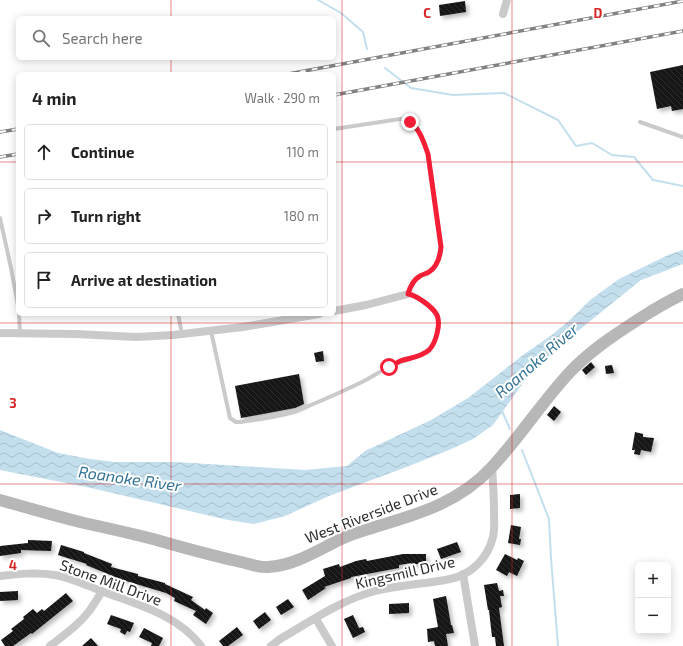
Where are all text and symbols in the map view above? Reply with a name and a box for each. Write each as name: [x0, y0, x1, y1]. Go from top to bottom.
text: C: [423, 5, 431, 21]
text: D: [594, 5, 603, 21]
search box: [16, 16, 336, 60]
icon: search: [30, 27, 52, 49]
text: Search here: [62, 29, 143, 47]
text: 4 min: [32, 88, 76, 108]
text: Walk · 290 m: [245, 90, 320, 106]
route end: [401, 113, 419, 131]
icon: ahead: [33, 141, 55, 163]
text: Continue: [71, 143, 134, 161]
text: 110 m: [287, 144, 319, 160]
icon: right: [33, 205, 55, 227]
text: Turn right: [71, 207, 141, 225]
text: 180 m: [284, 208, 319, 224]
icon: arrive: [33, 269, 55, 291]
text: Arrive at destination: [71, 271, 217, 289]
water label: Roanoke River: [491, 318, 582, 401]
route start: [380, 358, 398, 376]
text: 3: [9, 395, 17, 411]
water label: Roanoke River: [77, 461, 183, 495]
street label: West Riverside Drive: [302, 479, 440, 547]
street label: Kingsmill Drive: [353, 552, 457, 592]
street label: Stone Mill Drive: [58, 555, 164, 609]
text: 4: [9, 557, 17, 573]
map controls: [635, 562, 671, 634]
button: +: [635, 562, 671, 598]
button: −: [635, 598, 671, 634]

